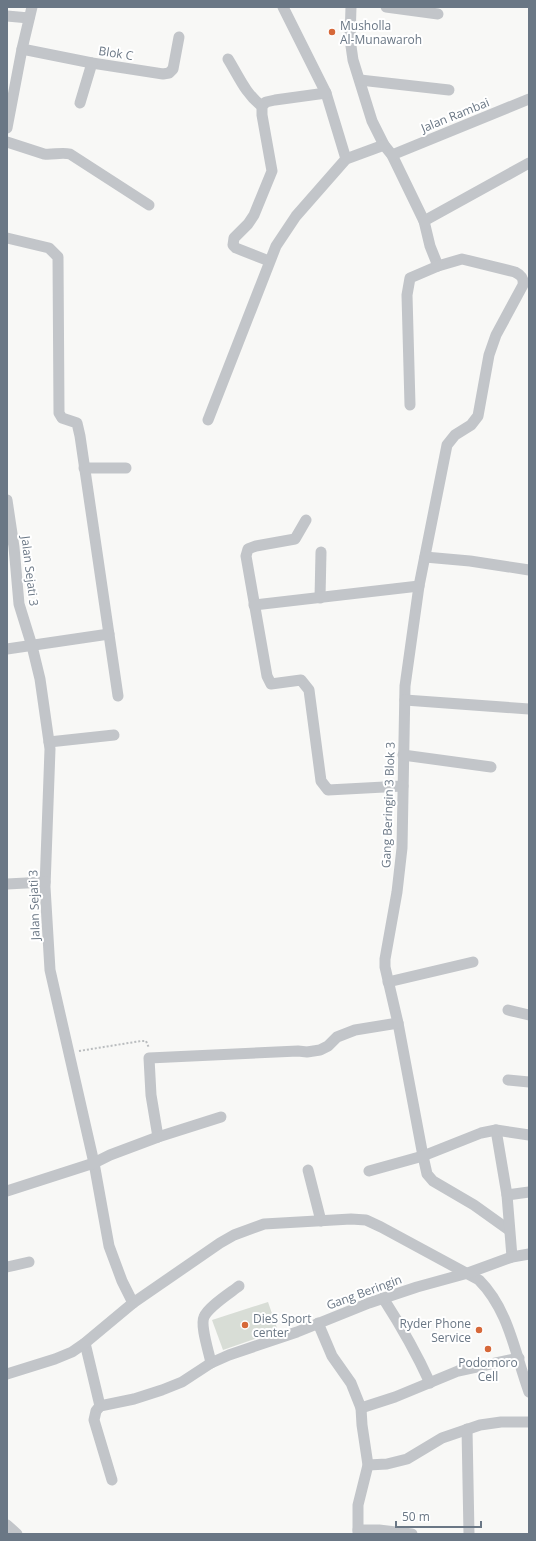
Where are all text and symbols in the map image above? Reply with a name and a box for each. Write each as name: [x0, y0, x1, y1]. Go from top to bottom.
place label: Musholla Al-Munawaroh: [340, 17, 422, 48]
marker: Musholla Al-Munawaroh: [327, 27, 337, 37]
street label: Blok C: [97, 42, 135, 64]
street label: Jalan Rambai: [417, 94, 492, 137]
street label: Jalan Sejati 3: [17, 534, 43, 607]
street label: Gang Beringin 3 Blok 3: [377, 741, 399, 868]
street label: Jalan Sejati 3: [24, 869, 44, 941]
street label: Gang Beringin: [324, 1270, 404, 1314]
place label: DieS Sport center: [253, 1310, 312, 1341]
place label: Ryder Phone Service: [400, 1315, 471, 1346]
marker: DieS Sport center: [240, 1320, 250, 1330]
marker: Ryder Phone Service: [474, 1325, 484, 1335]
marker: Podomoro Cell: [483, 1344, 493, 1354]
place label: Podomoro Cell: [458, 1354, 518, 1385]
scale bar: [396, 1503, 481, 1529]
text: 50 m: [402, 1508, 430, 1525]

